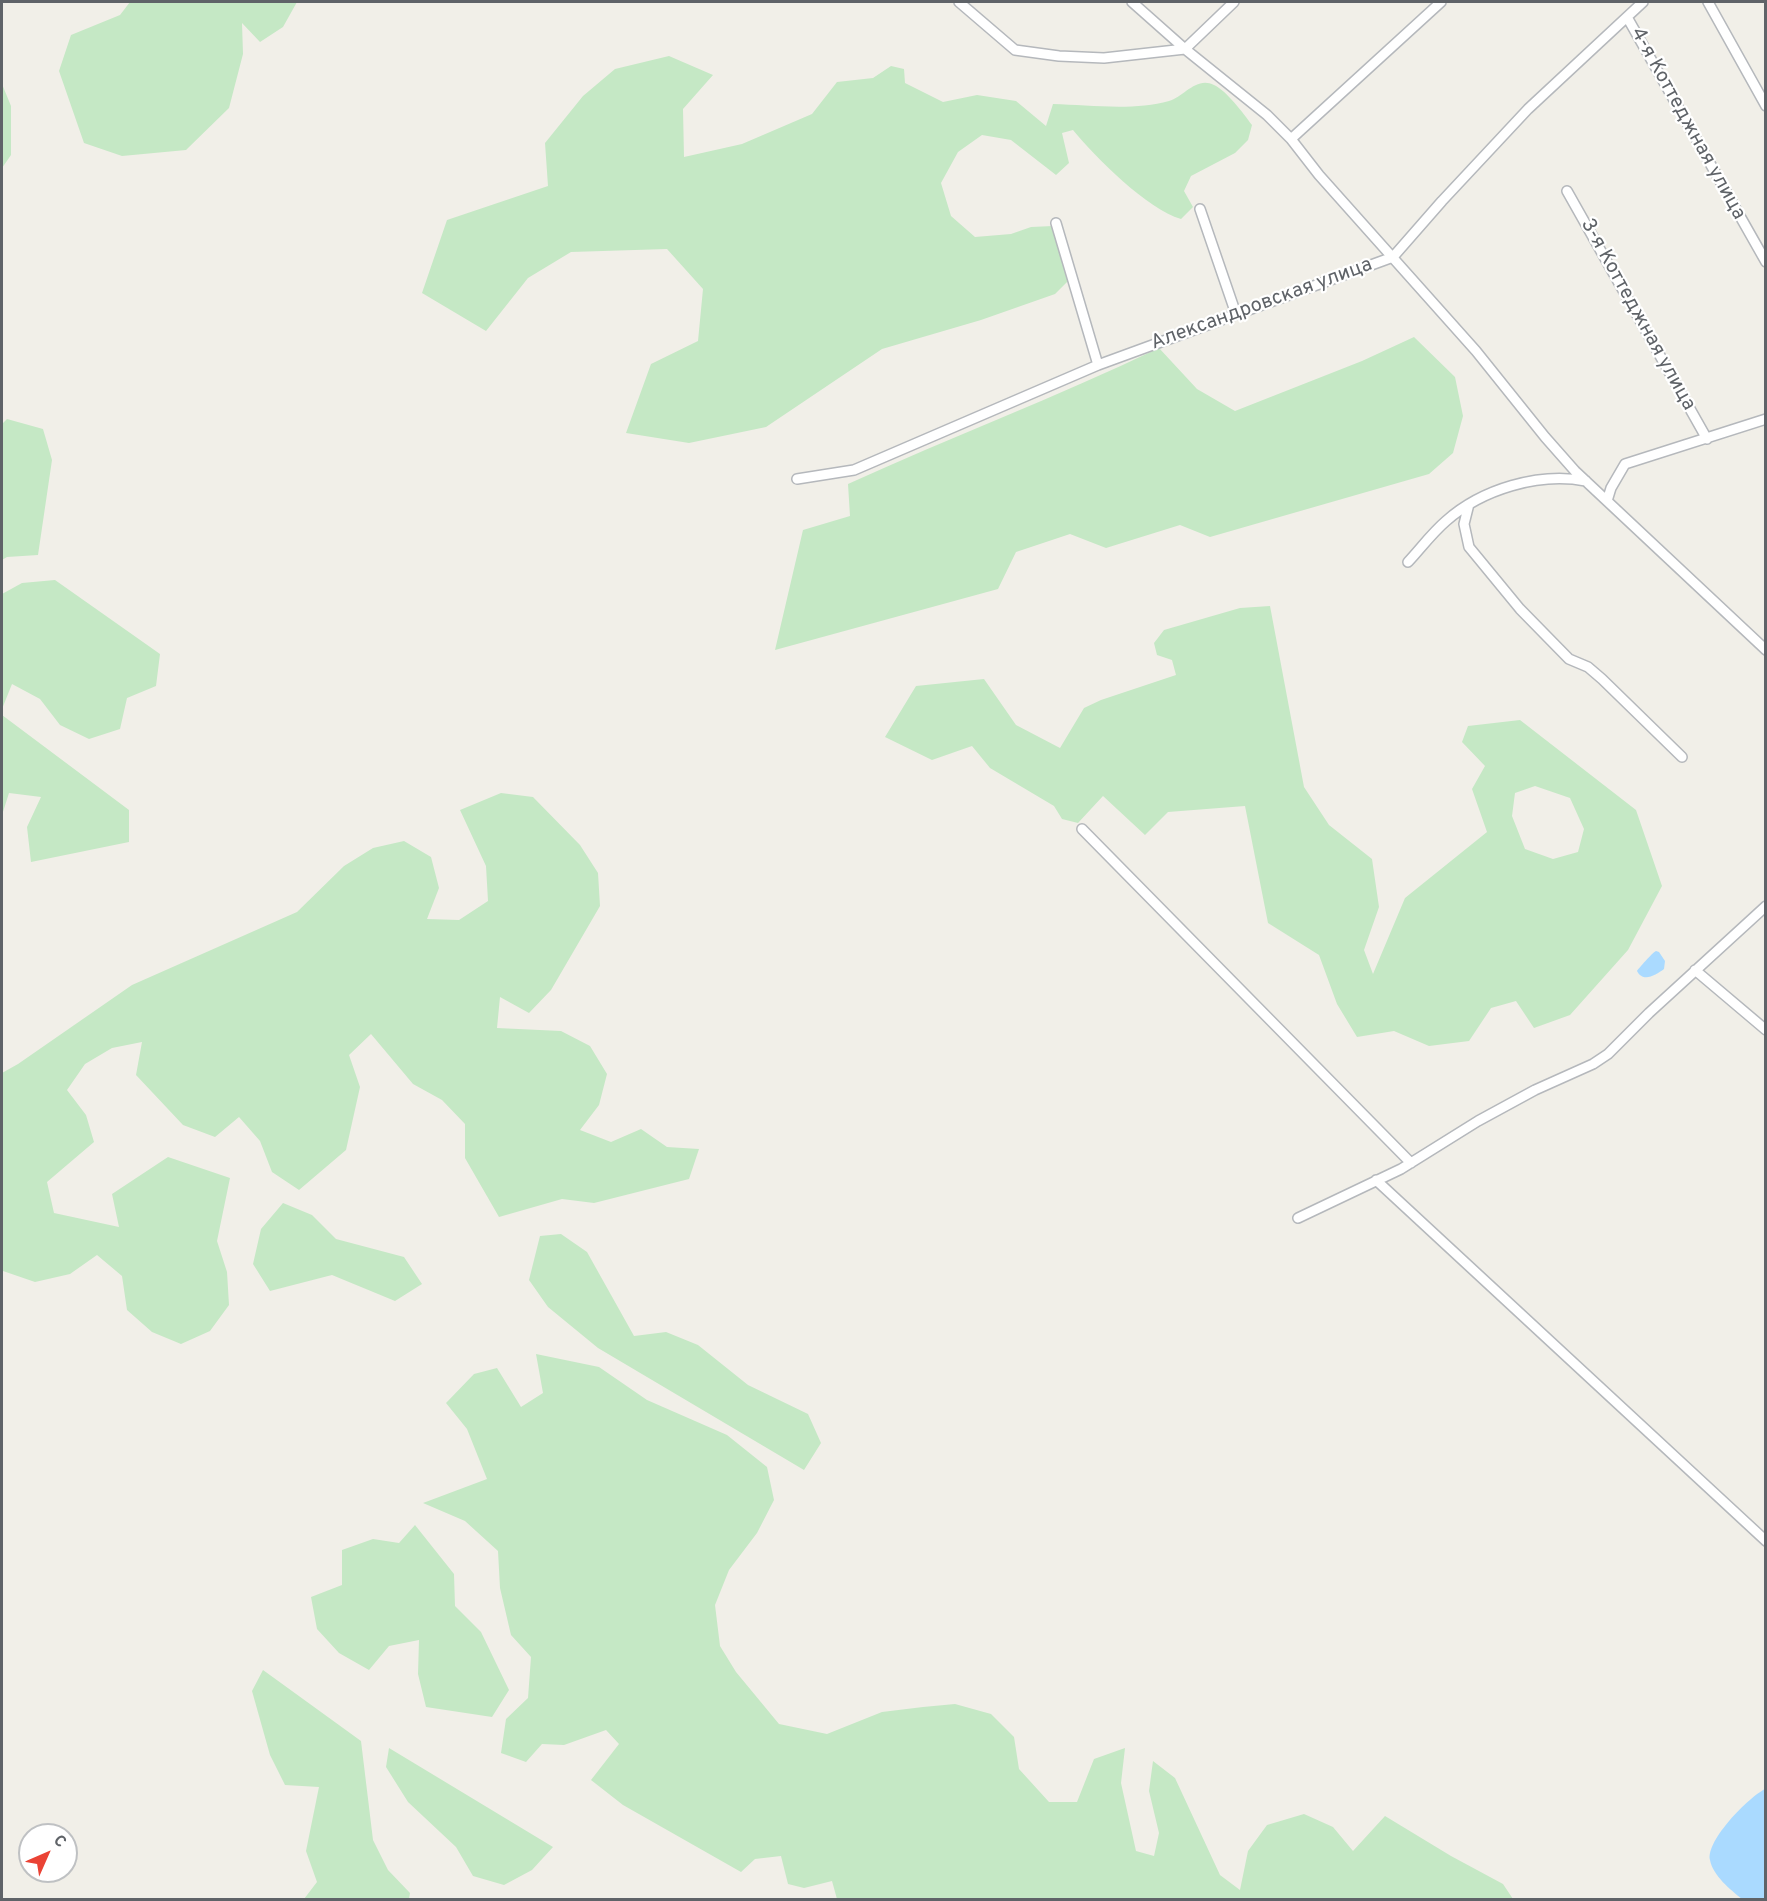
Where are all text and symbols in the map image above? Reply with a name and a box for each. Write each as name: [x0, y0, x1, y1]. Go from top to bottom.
street label: 4-я Коттеджная улица: [1624, 24, 1750, 224]
street label: 3-я Коттеджная улица: [1574, 215, 1700, 415]
street label: Александровская улица: [1148, 254, 1376, 356]
north arrow: [18, 1823, 78, 1883]
text: С: [49, 1831, 70, 1852]

